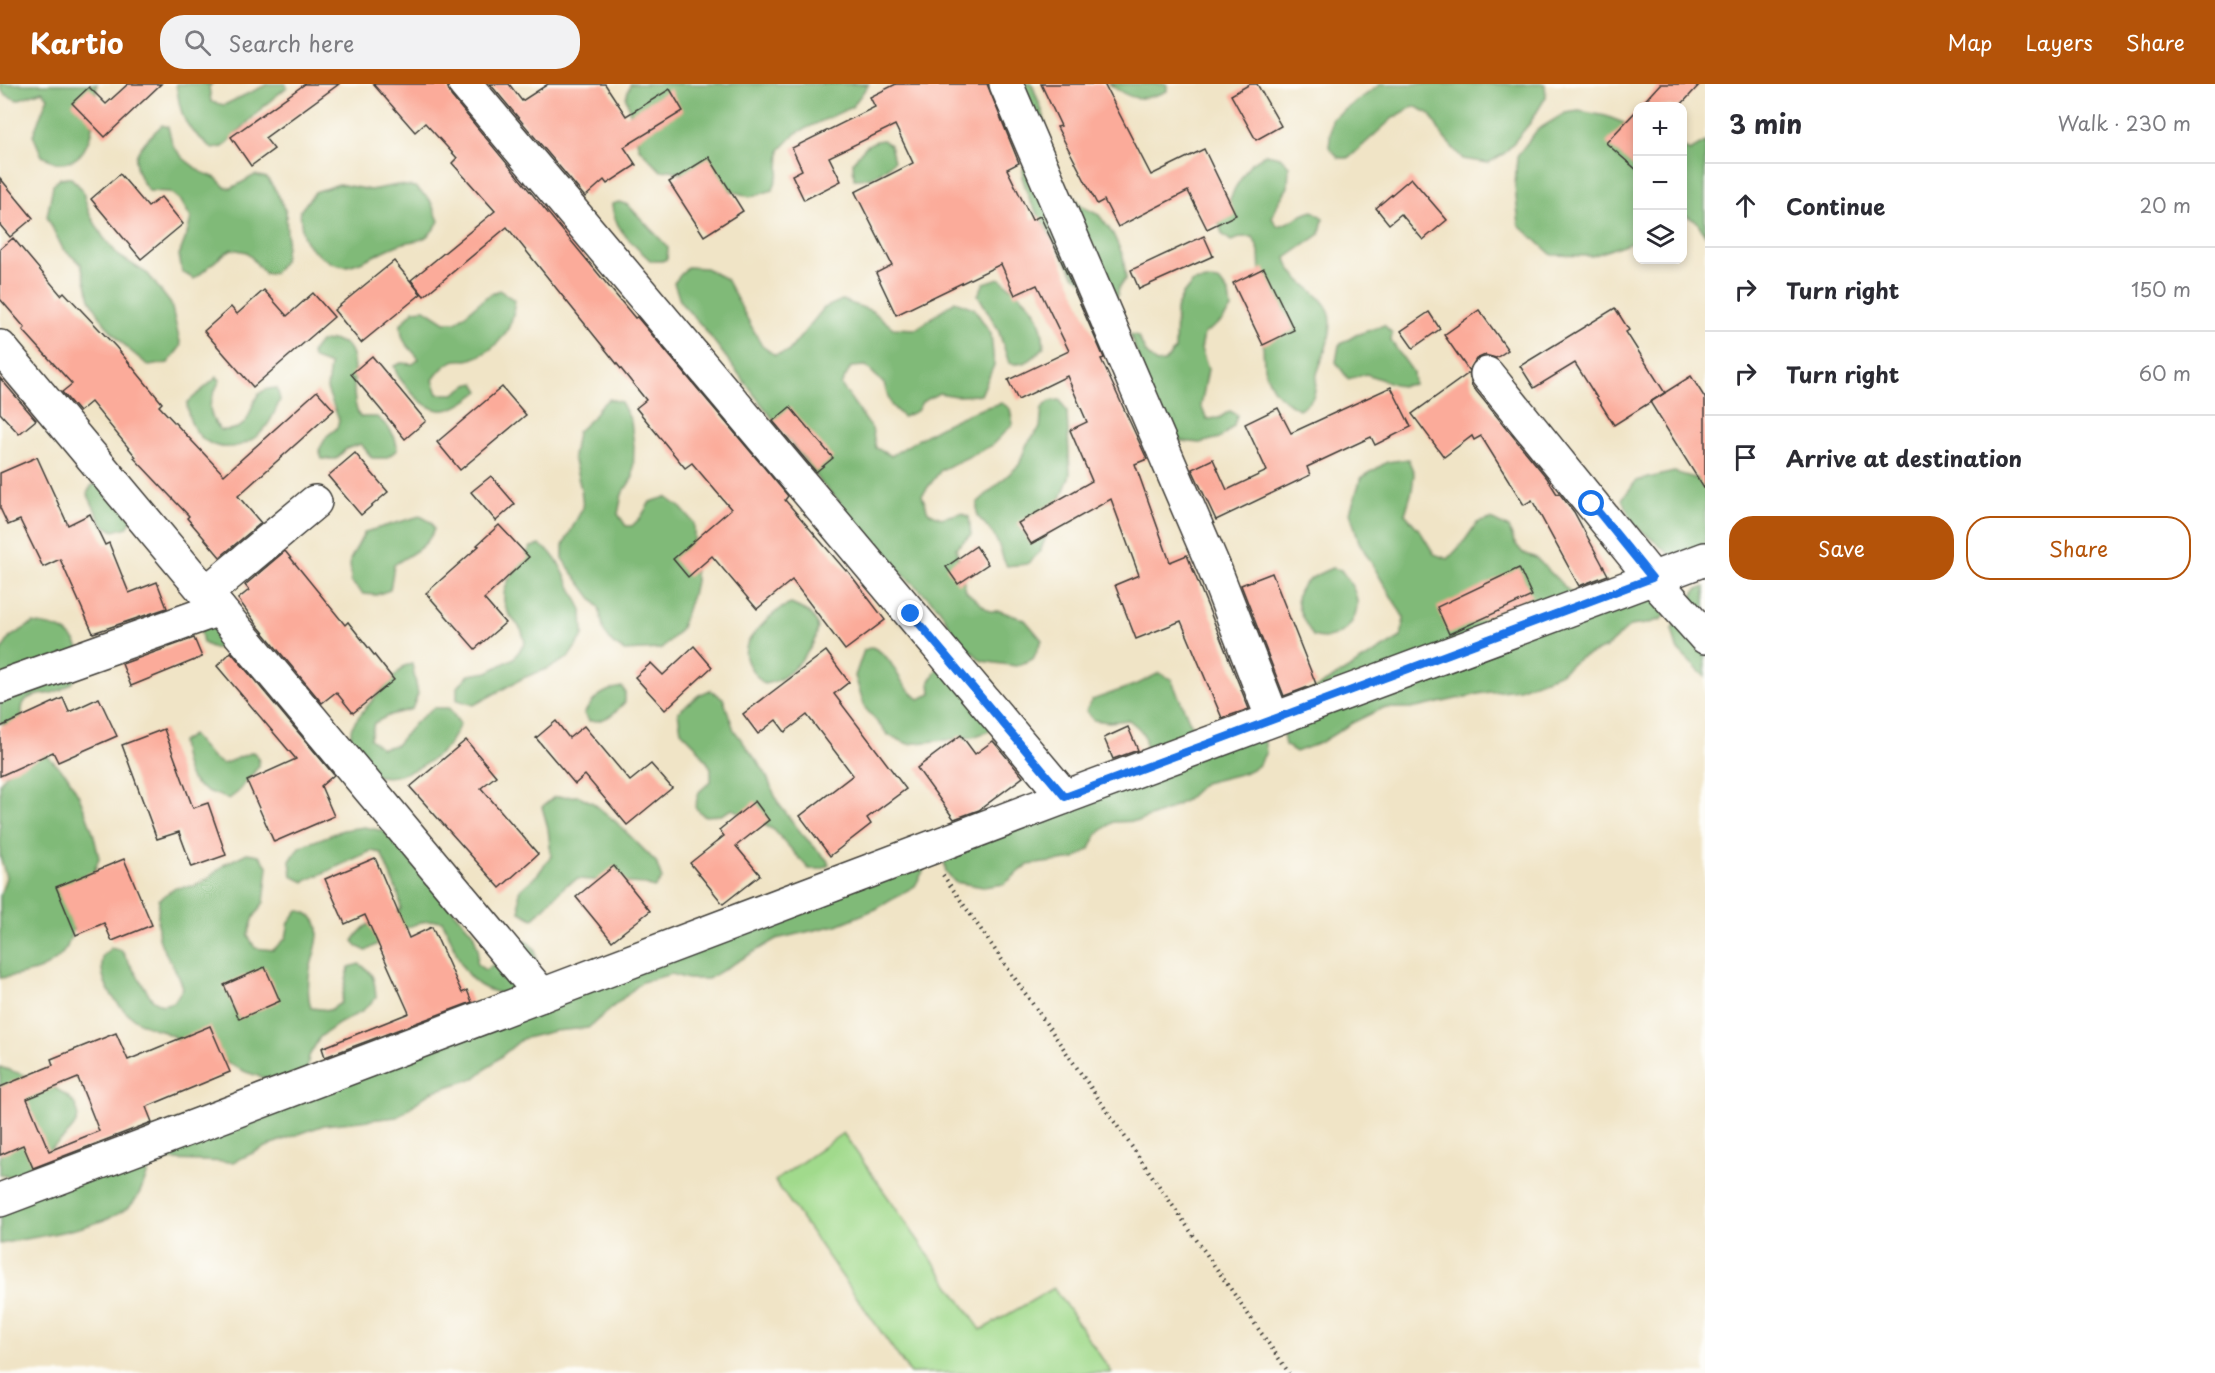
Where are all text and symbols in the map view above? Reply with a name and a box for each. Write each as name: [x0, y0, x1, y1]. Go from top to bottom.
search box: [160, 15, 580, 69]
text: Kartio: [30, 21, 124, 64]
icon: search: [181, 26, 214, 59]
text: Search here: [229, 26, 354, 59]
text: Map: [1948, 26, 1992, 58]
text: Layers: [2025, 26, 2093, 58]
text: Share: [2126, 26, 2185, 58]
map controls: [1633, 102, 1687, 264]
button: +: [1633, 102, 1687, 156]
text: 3 min: [1729, 104, 1802, 143]
text: Walk · 230 m: [2058, 108, 2191, 138]
button: −: [1633, 156, 1687, 210]
icon: ahead: [1729, 189, 1762, 222]
text: Continue: [1786, 189, 1885, 222]
text: 20 m: [2139, 190, 2191, 220]
button: layers: [1633, 210, 1687, 264]
icon: right: [1729, 273, 1762, 306]
text: Turn right: [1786, 273, 1899, 306]
text: 150 m: [2131, 274, 2191, 304]
icon: right: [1729, 357, 1762, 390]
text: Turn right: [1786, 357, 1899, 390]
text: 60 m: [2139, 358, 2191, 388]
icon: arrive: [1729, 441, 1762, 474]
text: Arrive at destination: [1786, 441, 2022, 474]
route start: [1578, 490, 1604, 516]
button: Save: [1729, 516, 1954, 580]
button: Share: [1966, 516, 2191, 580]
route end: [897, 600, 923, 626]

